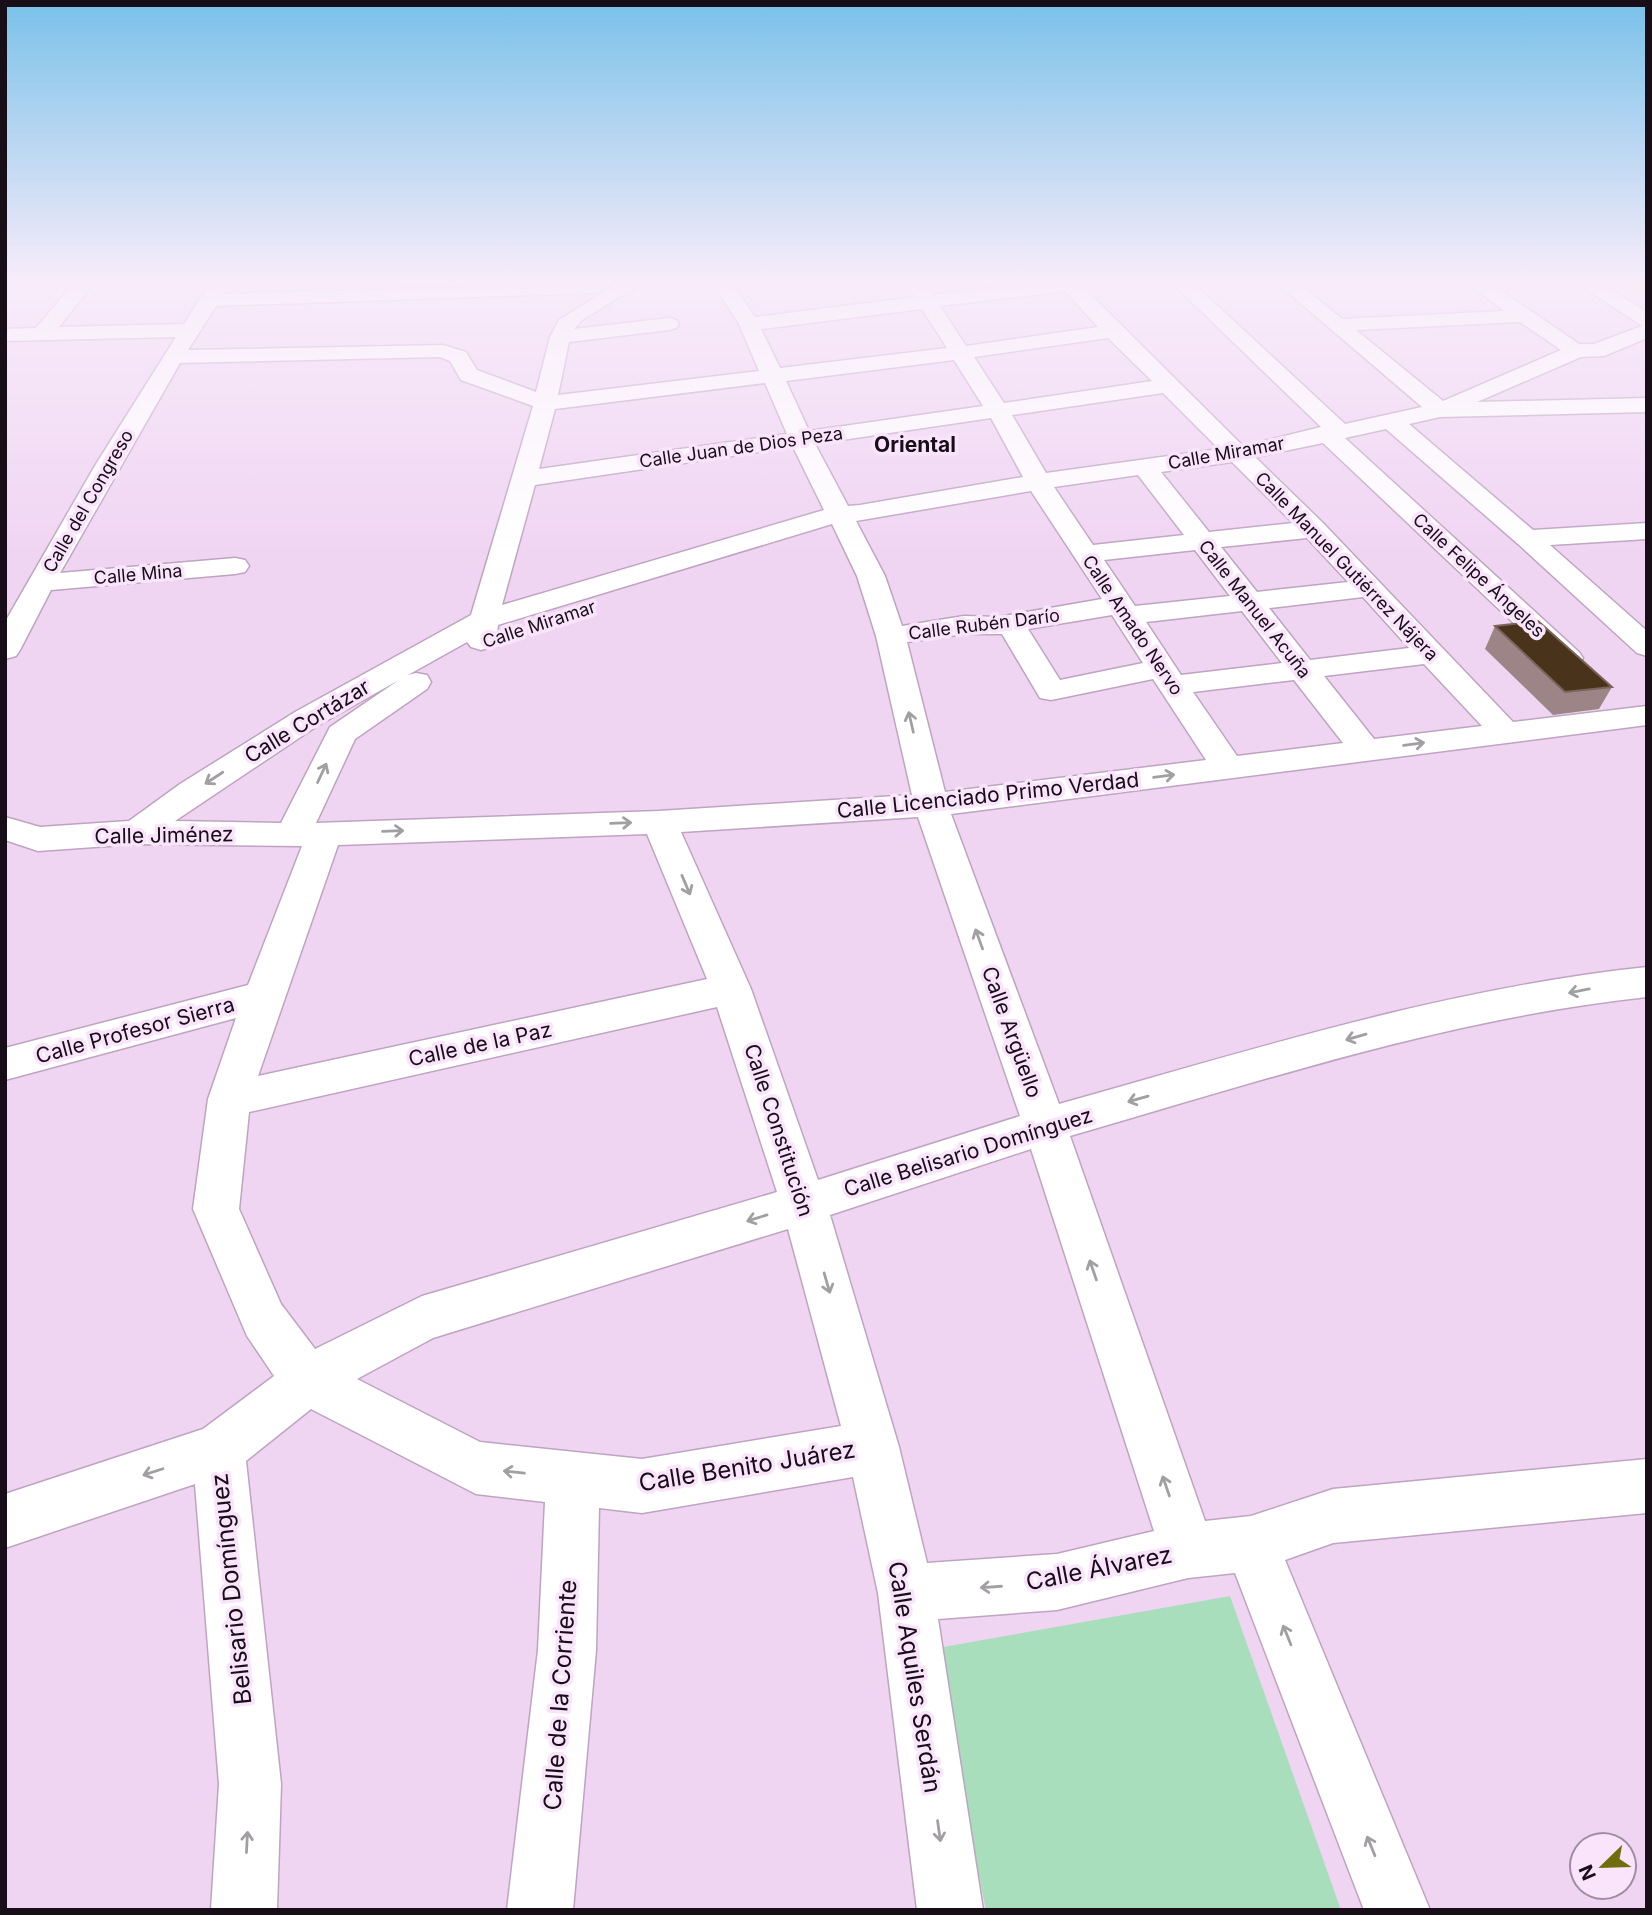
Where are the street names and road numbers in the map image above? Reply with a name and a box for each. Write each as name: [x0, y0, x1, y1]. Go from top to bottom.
street label: Calle Juan de Dios Peza: [638, 422, 844, 472]
street label: Calle del Congreso: [39, 426, 137, 576]
street label: Calle Miramar: [1166, 432, 1286, 474]
street label: Calle Manuel Gutiérrez Nájera: [1251, 467, 1443, 665]
street label: Calle Felipe Ángeles: [1409, 508, 1550, 641]
street label: Calle Manuel Acuña: [1195, 536, 1315, 682]
street label: Calle Amado Nervo: [1078, 551, 1188, 699]
street label: Calle Mina: [93, 560, 183, 588]
street label: Calle Miramar: [480, 596, 598, 652]
street label: Calle Rubén Darío: [907, 604, 1061, 644]
street label: Calle Cortázar: [240, 674, 374, 768]
street label: Calle Licenciado Primo Verdad: [836, 767, 1140, 823]
street label: Calle Jiménez: [94, 821, 234, 849]
street label: Calle Argüello: [977, 963, 1047, 1101]
street label: Calle Profesor Sierra: [33, 991, 237, 1069]
street label: Calle de la Paz: [406, 1017, 554, 1071]
street label: Calle Constitución: [739, 1040, 819, 1220]
street label: Calle Belisario Domínguez: [841, 1102, 1095, 1202]
street label: Calle Benito Juárez: [637, 1435, 857, 1497]
street label: Belisario Domínguez: [204, 1472, 258, 1706]
street label: Calle Álvarez: [1023, 1539, 1175, 1596]
street label: Calle Aquiles Serdán: [882, 1559, 948, 1795]
street label: Calle de la Corriente: [537, 1579, 583, 1811]

